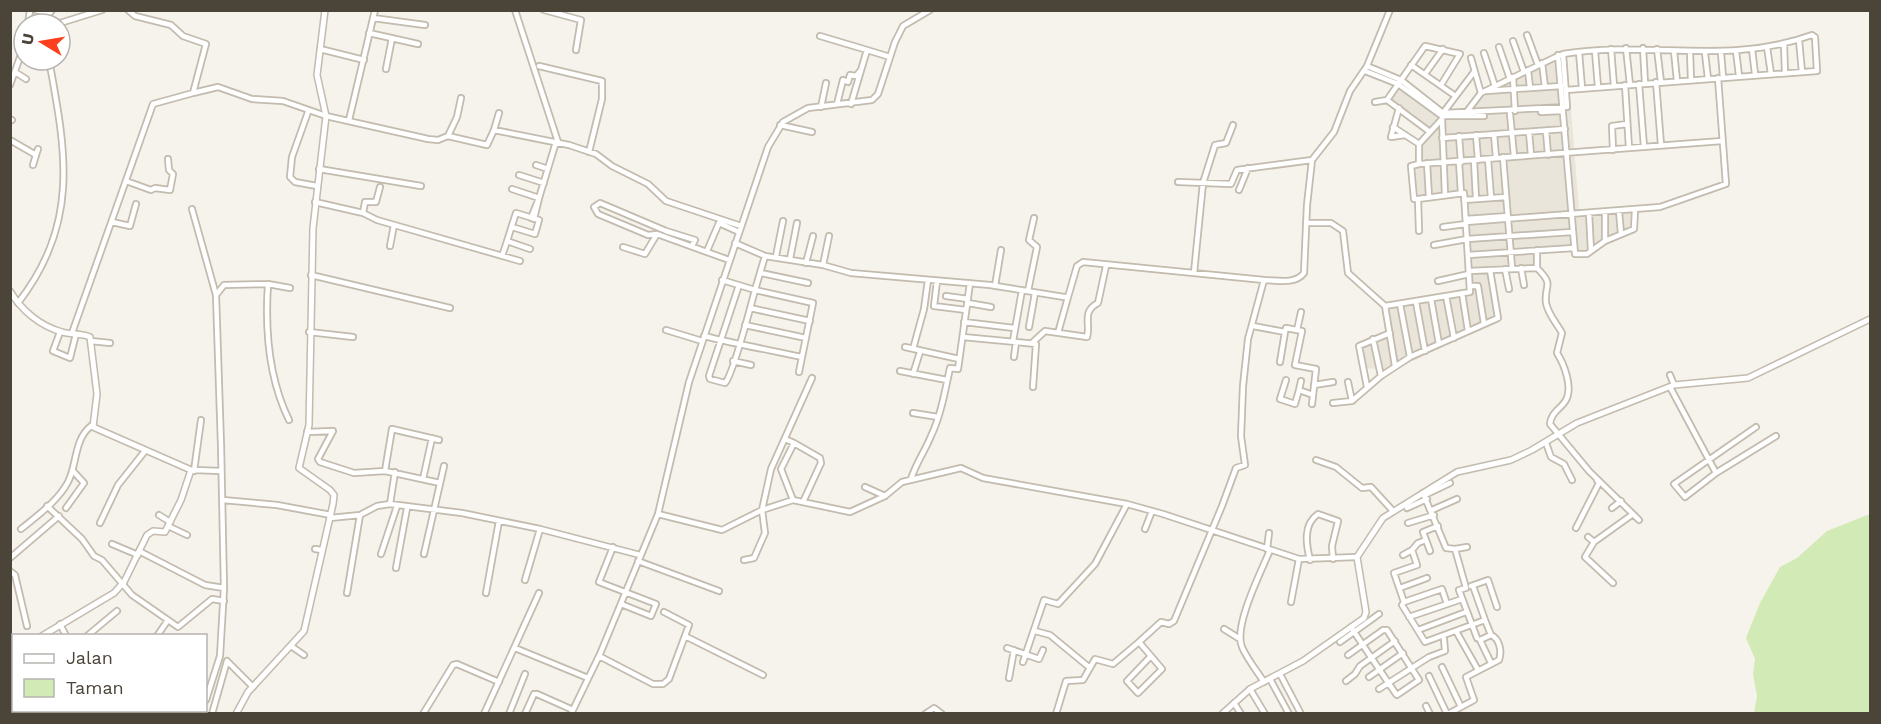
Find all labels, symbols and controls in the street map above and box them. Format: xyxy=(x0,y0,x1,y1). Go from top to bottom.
north arrow xyxy=(12,12,72,72)
text: U xyxy=(17,32,38,47)
legend xyxy=(12,634,207,712)
text: Jalan xyxy=(66,647,113,668)
text: Taman xyxy=(66,677,124,698)

